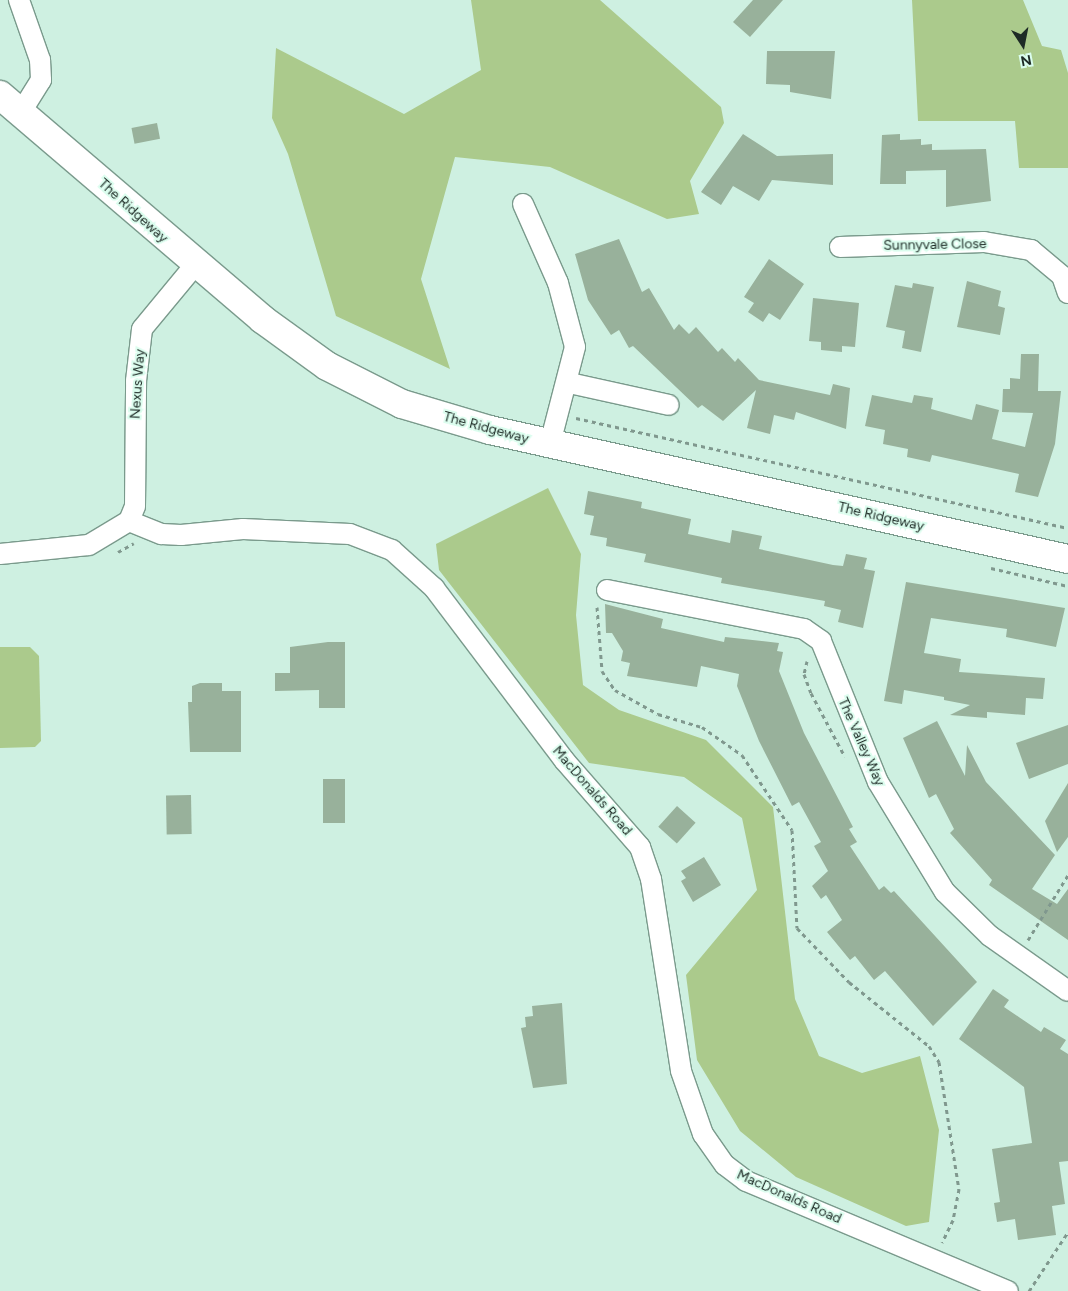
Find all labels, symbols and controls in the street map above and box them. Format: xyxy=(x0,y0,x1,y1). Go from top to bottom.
north arrow xyxy=(998,20,1048,70)
text: N xyxy=(1019,51,1033,70)
street label: The Ridgeway xyxy=(95,175,171,247)
street label: Sunnyvale Close xyxy=(883,236,987,254)
street label: Nexus Way xyxy=(127,348,149,420)
street label: The Ridgeway xyxy=(441,409,531,447)
street label: The Ridgeway xyxy=(836,499,926,535)
street label: The Valley Way xyxy=(834,695,888,789)
street label: MacDonalds Road xyxy=(549,743,635,839)
street label: MacDonalds Road xyxy=(734,1166,844,1228)

